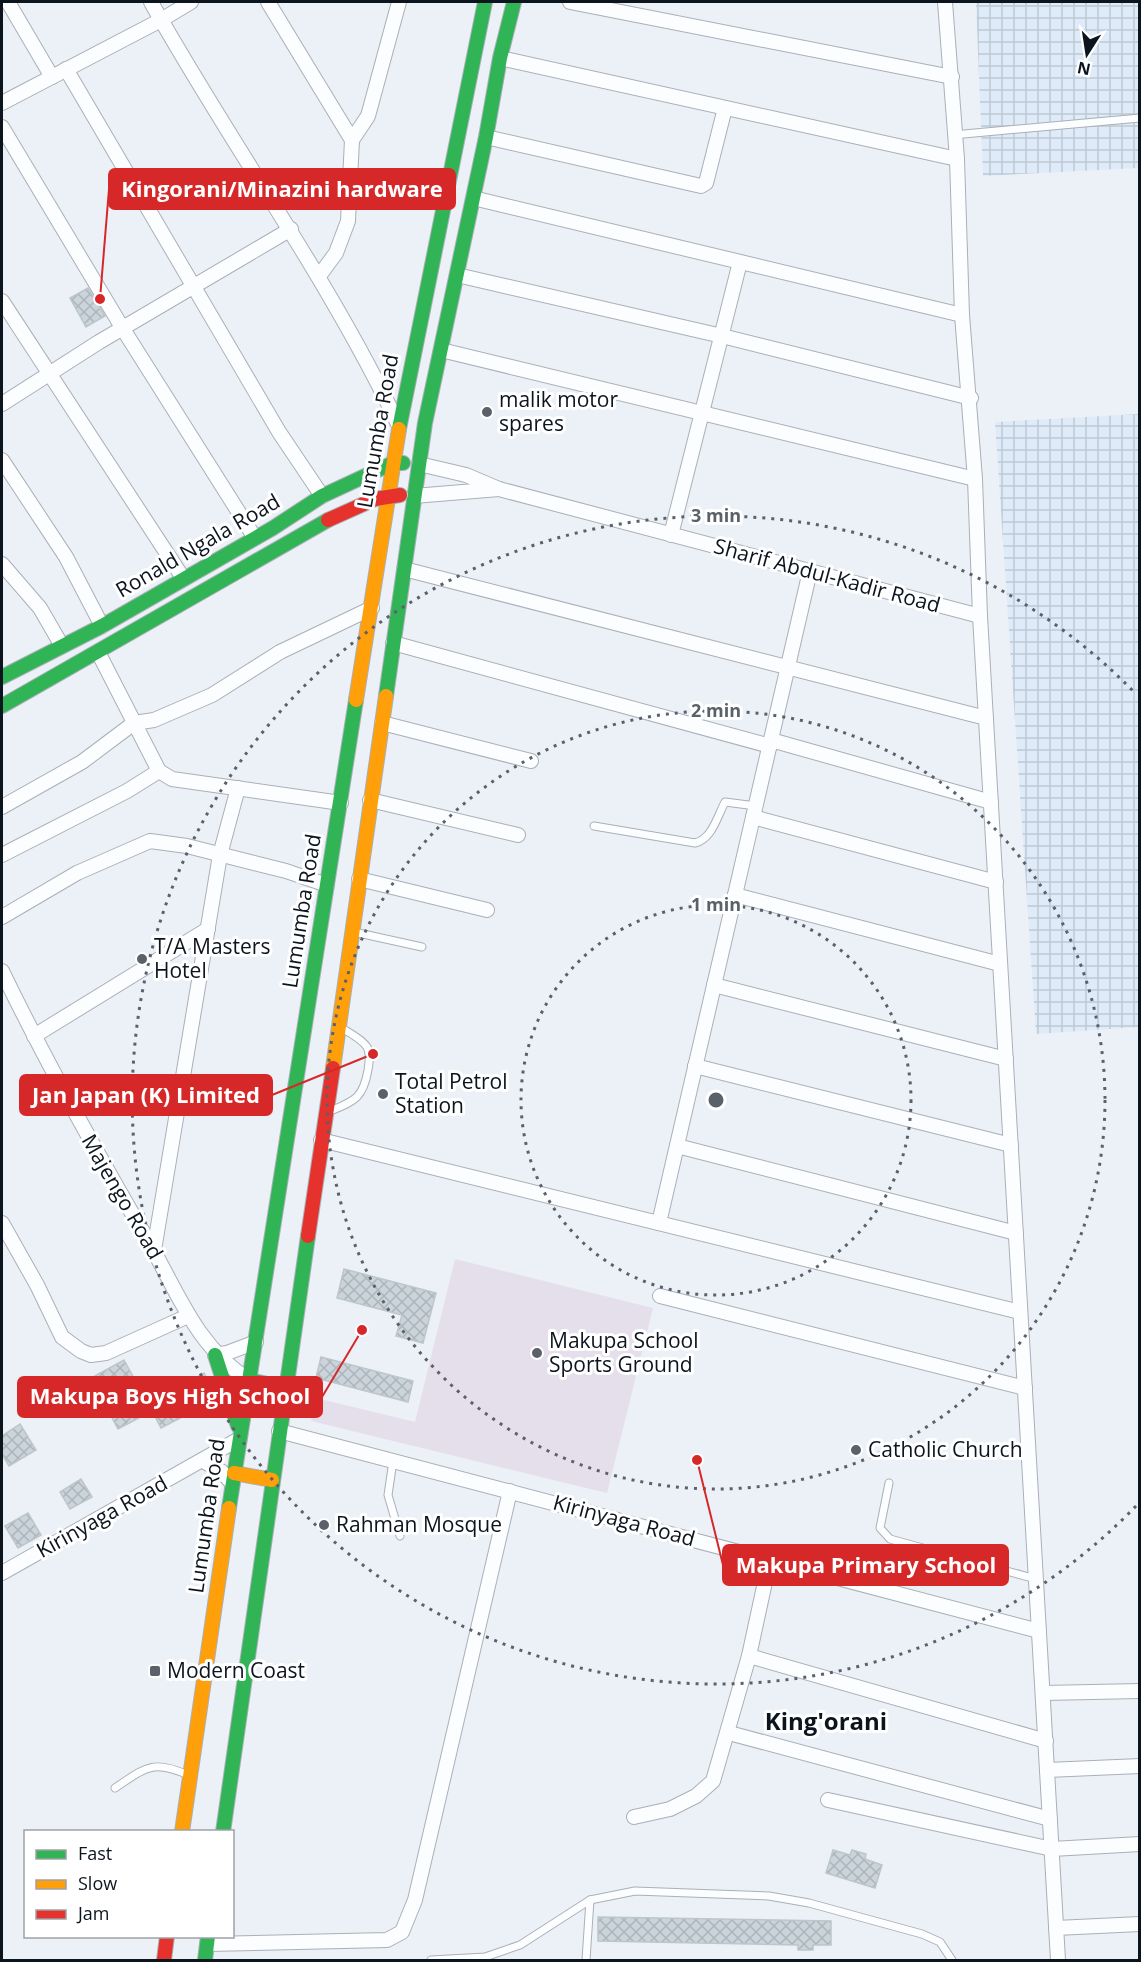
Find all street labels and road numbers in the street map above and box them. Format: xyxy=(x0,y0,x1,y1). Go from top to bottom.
street label: Lumumba Road xyxy=(350,352,404,510)
street label: Ronald Ngala Road xyxy=(110,487,285,604)
street label: Sharif Abdul-Kadir Road xyxy=(711,531,944,619)
street label: Lumumba Road xyxy=(275,832,327,990)
street label: Majengo Road xyxy=(76,1129,170,1264)
street label: Lumumba Road xyxy=(181,1437,231,1595)
street label: Kirinyaga Road xyxy=(31,1469,172,1564)
street label: Kirinyaga Road xyxy=(550,1488,698,1552)

